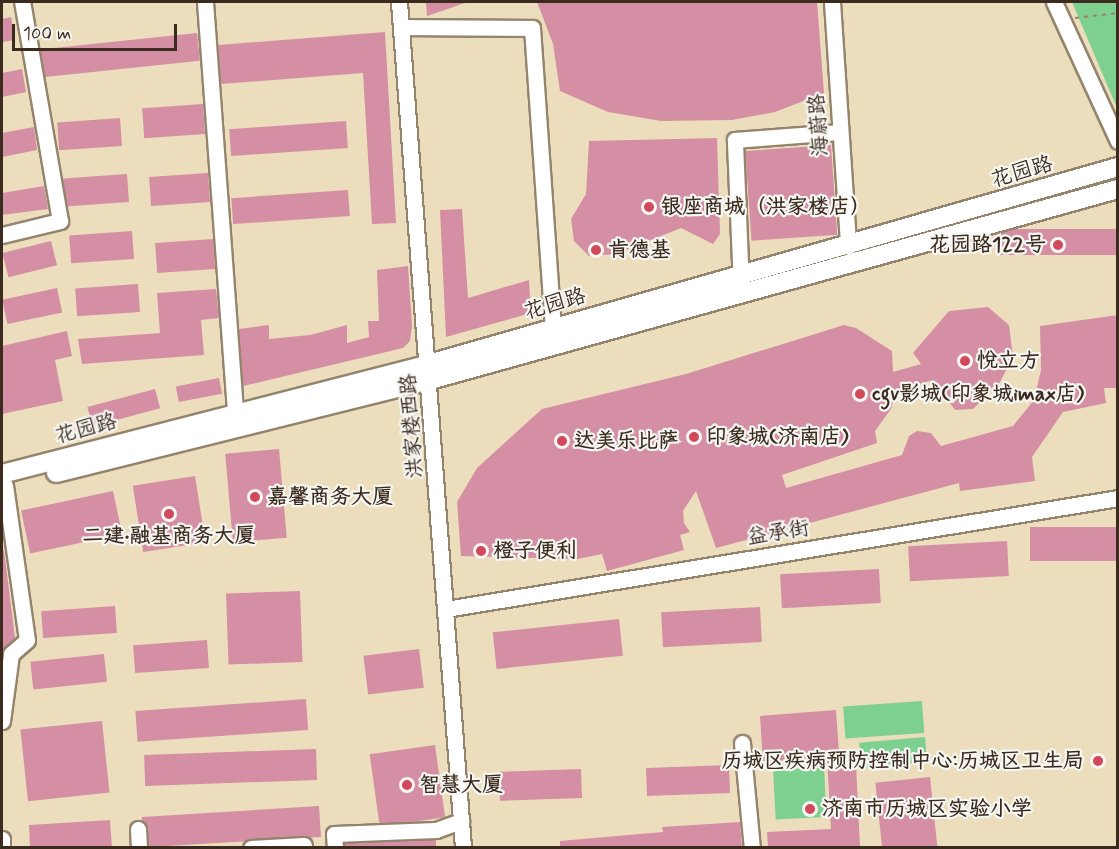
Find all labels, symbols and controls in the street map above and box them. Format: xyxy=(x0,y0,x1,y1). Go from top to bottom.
scale bar xyxy=(15,12,180,50)
text: 100 m xyxy=(23,22,71,46)
street label: 海蔚路 xyxy=(804,93,834,157)
street label: 花园路 xyxy=(988,151,1056,193)
place label: 银座商城（洪家楼店） xyxy=(661,194,871,220)
marker: 银座商城（洪家楼店） xyxy=(642,200,656,214)
place label: 花园路122号 xyxy=(929,232,1046,258)
place label: 肯德基 xyxy=(608,237,671,263)
marker: 花园路122号 xyxy=(1051,238,1065,252)
marker: 肯德基 xyxy=(589,243,603,257)
street label: 花园路 xyxy=(521,283,589,325)
place label: 悦立方 xyxy=(977,348,1040,374)
marker: 悦立方 xyxy=(958,354,972,368)
street label: 洪家楼西路 xyxy=(396,373,428,479)
place label: cgv影城(印象城imax店) xyxy=(872,381,1084,407)
marker: cgv影城(印象城imax店) xyxy=(853,387,867,401)
street label: 花园路 xyxy=(52,409,120,449)
place label: 印象城(济南店) xyxy=(706,424,848,450)
place label: 达美乐比萨 xyxy=(574,428,679,454)
marker: 印象城(济南店) xyxy=(687,430,701,444)
marker: 达美乐比萨 xyxy=(555,434,569,448)
place label: 嘉馨商务大厦 xyxy=(267,484,393,510)
marker: 嘉馨商务大厦 xyxy=(248,490,262,504)
marker: 二建·融基商务大厦 xyxy=(162,507,176,521)
street label: 益承街 xyxy=(745,516,811,550)
place label: 二建·融基商务大厦 xyxy=(83,523,255,549)
place label: 橙子便利 xyxy=(493,538,577,564)
marker: 橙子便利 xyxy=(474,544,488,558)
place label: 历城区疾病预防控制中心:历城区卫生局 xyxy=(721,748,1084,774)
marker: 历城区疾病预防控制中心:历城区卫生局 xyxy=(1089,752,1107,770)
place label: 智慧大厦 xyxy=(419,772,503,798)
marker: 智慧大厦 xyxy=(400,778,414,792)
place label: 济南市历城区实验小学 xyxy=(822,796,1032,822)
marker: 济南市历城区实验小学 xyxy=(803,802,817,816)

